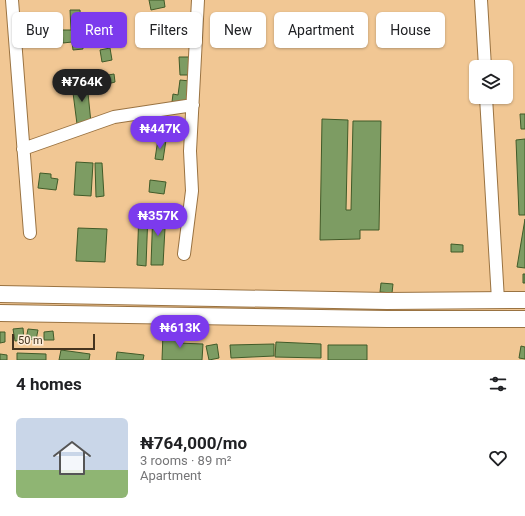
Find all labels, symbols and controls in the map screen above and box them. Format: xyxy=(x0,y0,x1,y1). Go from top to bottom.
chip: Buy xyxy=(12,12,63,48)
chip: Rent xyxy=(71,12,127,48)
chip: Filters xyxy=(135,12,202,48)
chip: New xyxy=(210,12,266,48)
chip: Apartment xyxy=(274,12,368,48)
chip: House xyxy=(376,12,445,48)
map controls xyxy=(469,60,513,104)
button: layers xyxy=(469,60,513,104)
pin: ₦764K xyxy=(54,69,110,103)
text: ₦764K xyxy=(61,74,103,89)
pin: ₦447K xyxy=(132,116,188,150)
text: ₦447K xyxy=(139,121,181,136)
pin: ₦357K xyxy=(130,203,186,237)
text: ₦357K xyxy=(137,208,179,223)
pin: ₦613K xyxy=(152,315,208,349)
text: ₦613K xyxy=(159,320,201,335)
scale bar xyxy=(12,332,95,351)
text: 50 m xyxy=(18,334,43,347)
icon: filters xyxy=(487,373,509,395)
text: 4 homes xyxy=(16,374,82,394)
text: ₦764,000/mo xyxy=(140,433,247,453)
icon: home xyxy=(48,434,96,482)
icon: heart xyxy=(487,447,509,469)
text: 3 rooms · 89 m² xyxy=(140,453,232,468)
text: Apartment xyxy=(140,468,202,483)

